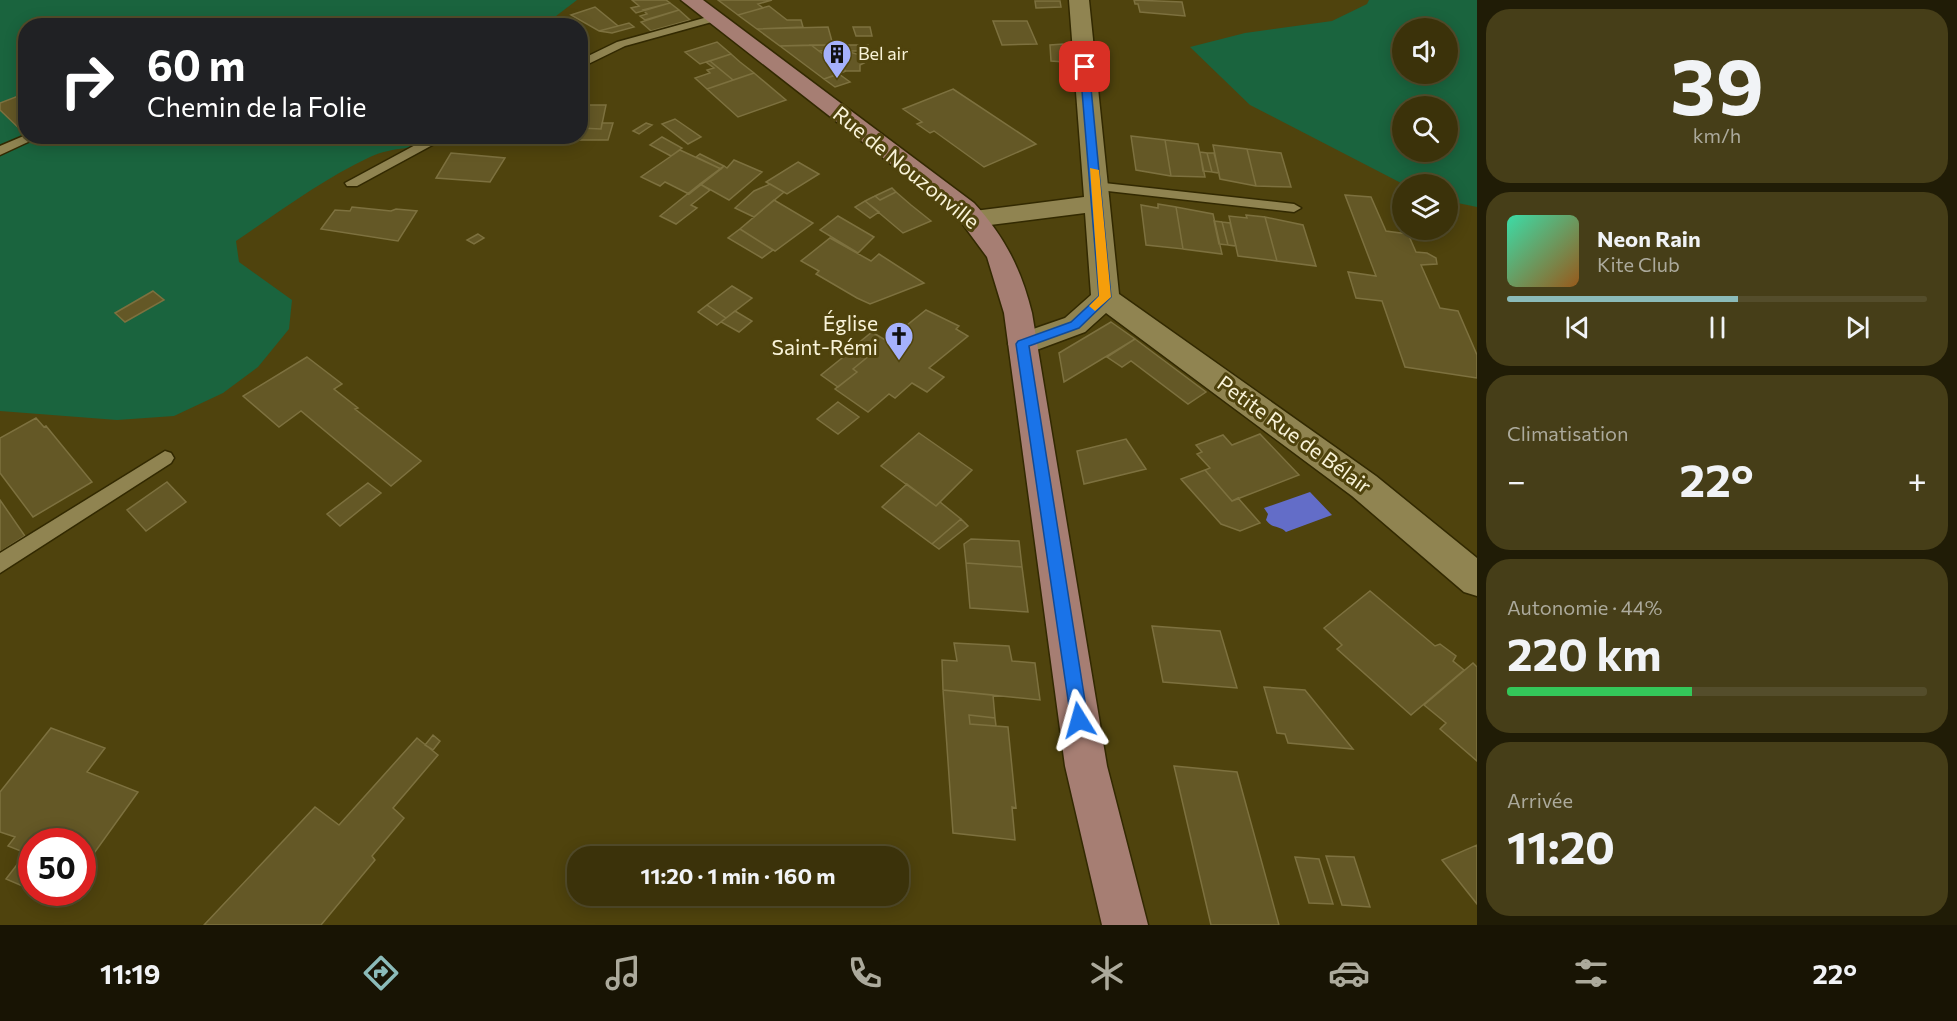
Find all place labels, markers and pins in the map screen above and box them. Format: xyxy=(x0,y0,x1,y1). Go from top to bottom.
building icon: Bel air xyxy=(821,38,853,80)
pin xyxy=(1059,41,1110,92)
place label: Bel air xyxy=(858,42,908,64)
place label: Église Saint-Rémi xyxy=(772,310,878,359)
church icon: Église Saint-Rémi xyxy=(883,320,915,362)

